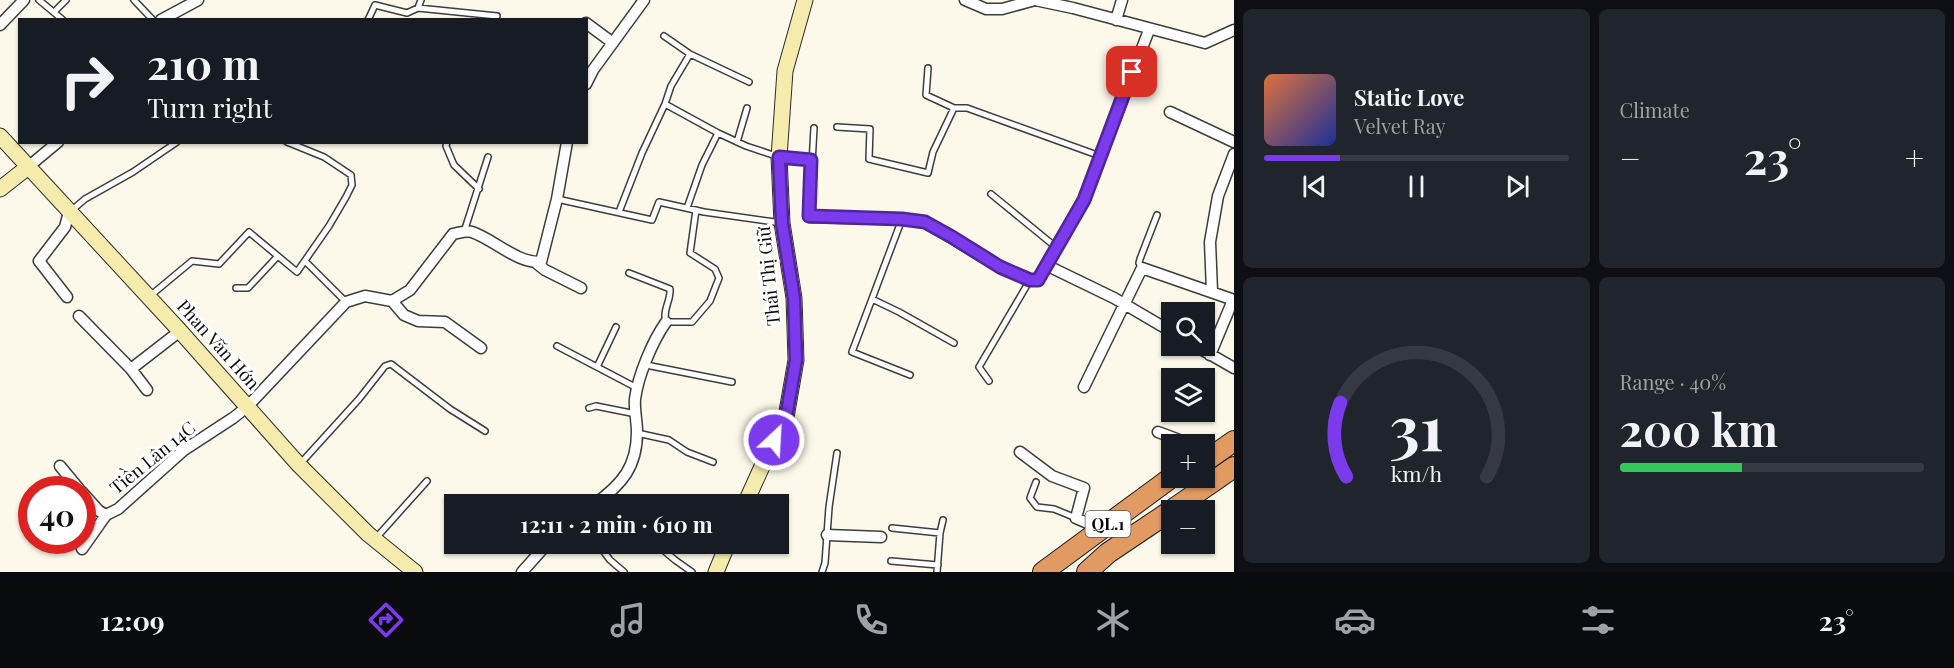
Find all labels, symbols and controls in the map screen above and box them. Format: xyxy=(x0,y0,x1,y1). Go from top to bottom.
text: 210 m xyxy=(147,35,260,91)
icon: right xyxy=(48,42,126,120)
pin xyxy=(1106,46,1157,97)
icon: arrive xyxy=(1115,55,1148,88)
text: Static Love xyxy=(1354,82,1464,112)
text: Turn right xyxy=(147,89,272,125)
text: Climate xyxy=(1620,96,1690,123)
text: Velvet Ray xyxy=(1354,112,1446,139)
text: 23° xyxy=(1744,126,1802,186)
text: − xyxy=(1620,135,1641,179)
text: + xyxy=(1905,135,1924,179)
icon: previous xyxy=(1298,170,1331,203)
icon: pause xyxy=(1400,170,1433,203)
icon: next xyxy=(1501,170,1534,203)
street label: Thái Thị Giữ xyxy=(751,225,785,327)
street label: Phan Văn Hớn xyxy=(172,294,266,394)
map controls xyxy=(1161,302,1215,554)
button: search xyxy=(1161,302,1215,356)
button: layers xyxy=(1161,368,1215,422)
text: Range · 40% xyxy=(1620,368,1726,395)
text: 31 xyxy=(1389,383,1443,467)
text: 200 km xyxy=(1620,398,1778,458)
position arrow xyxy=(742,408,806,472)
street label: Tiền Lân 14C xyxy=(103,414,200,499)
button: + xyxy=(1161,434,1215,488)
text: km/h xyxy=(1391,459,1442,487)
speed limit sign: 40 xyxy=(18,476,96,554)
button: − xyxy=(1161,500,1215,554)
text: 12:11 · 2 min · 610 m xyxy=(520,509,713,539)
road number: QL.1 xyxy=(1086,511,1130,537)
icon: directions xyxy=(365,599,407,641)
icon: music xyxy=(607,599,649,641)
icon: phone xyxy=(850,599,892,641)
icon: climate xyxy=(1092,599,1134,641)
icon: car xyxy=(1334,599,1376,641)
icon: filters xyxy=(1577,599,1619,641)
text: 12:09 xyxy=(100,602,165,638)
text: 23° xyxy=(1819,602,1854,638)

